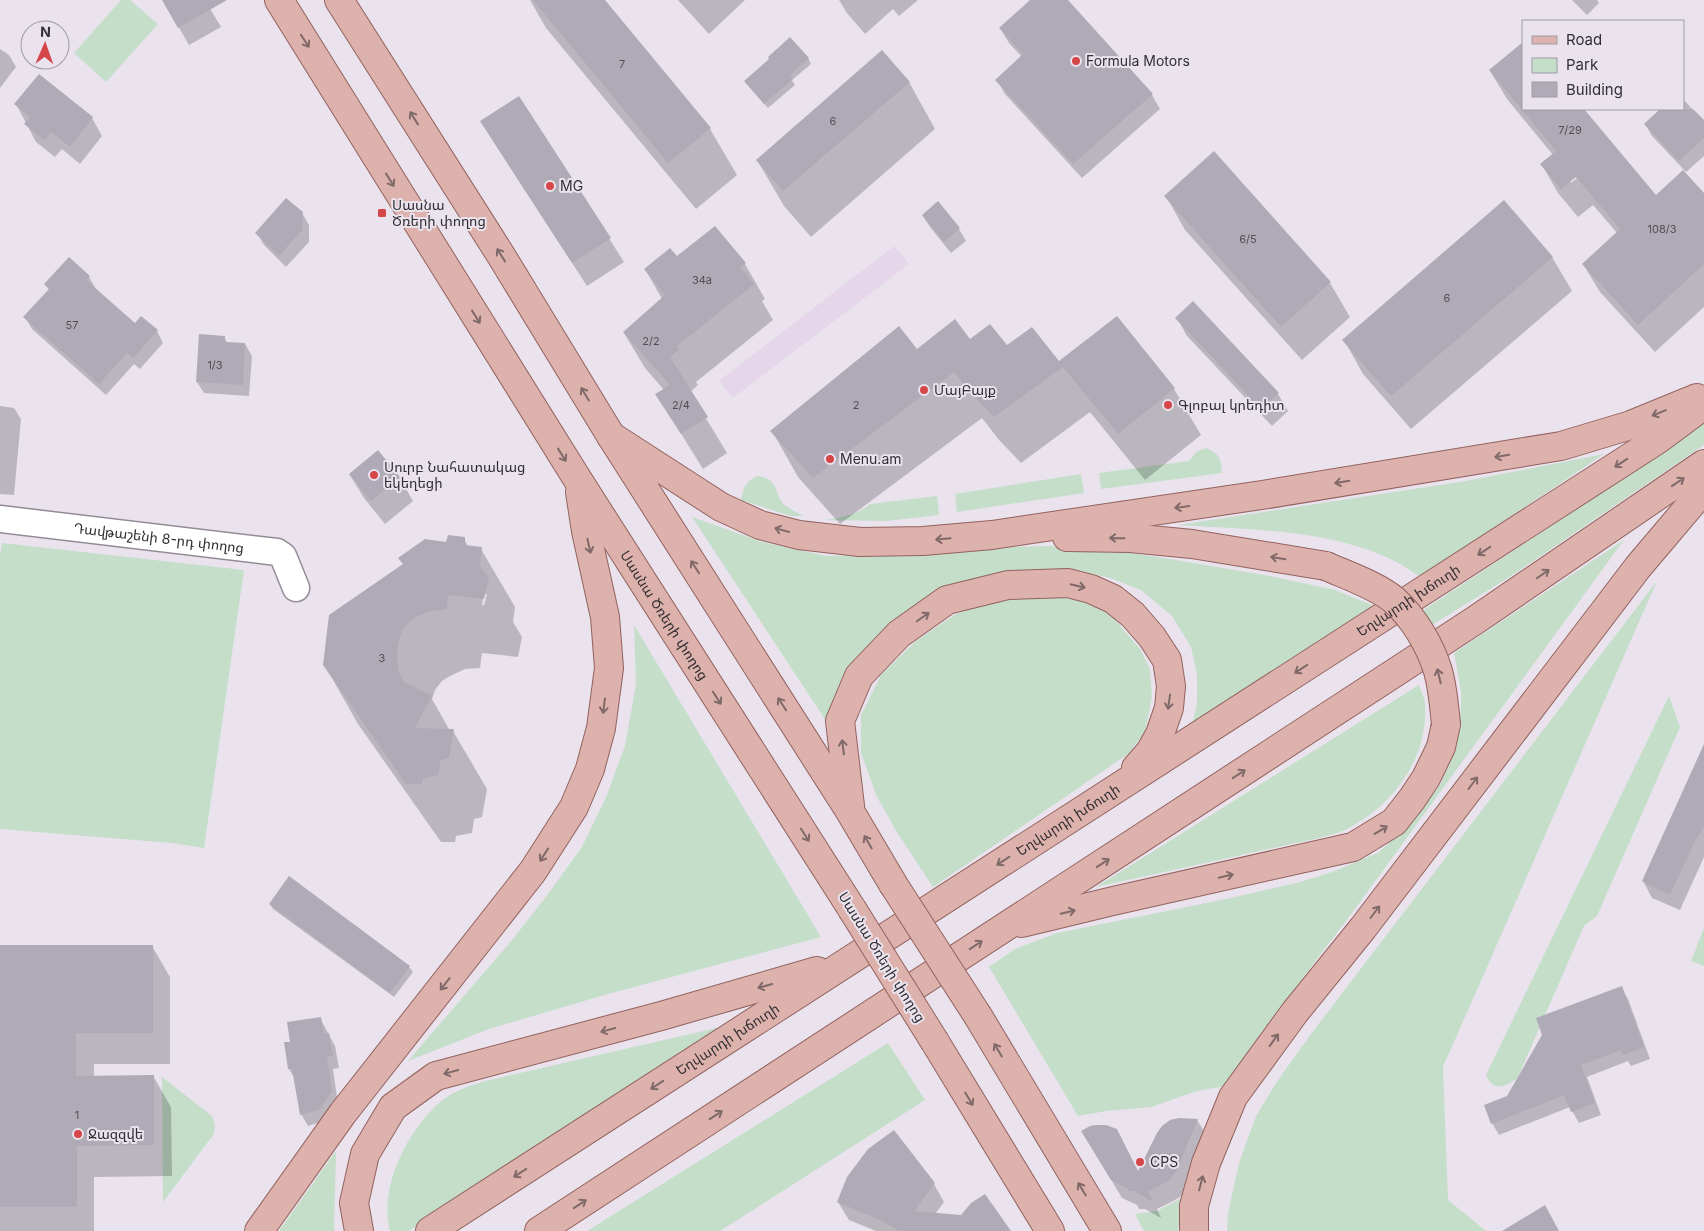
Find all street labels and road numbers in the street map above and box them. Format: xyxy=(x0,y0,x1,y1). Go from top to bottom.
street label: Դավթաշենի 8-րդ փողոց xyxy=(73,519,245,556)
street label: Սասնա Ծռերի փողոց xyxy=(617,547,712,683)
street label: Եղվարդի խճուղի xyxy=(1353,560,1463,639)
street label: Եղվարդի խճուղի xyxy=(1013,780,1123,859)
street label: Սասնա Ծռերի փողոց xyxy=(835,888,929,1025)
street label: Եղվարդի խճուղի xyxy=(672,999,782,1078)

